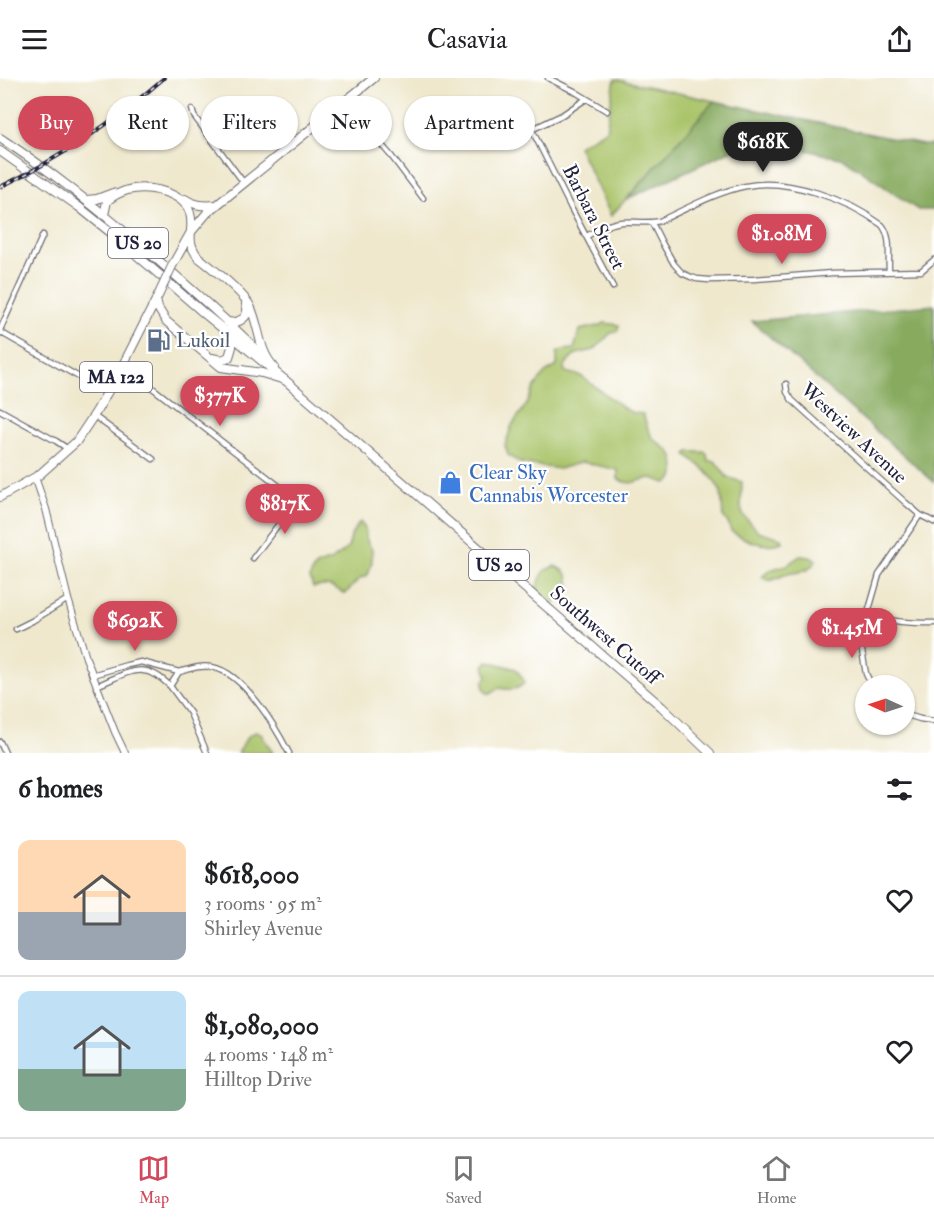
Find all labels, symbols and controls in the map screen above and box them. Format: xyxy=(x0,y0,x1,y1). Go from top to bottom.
icon: menu xyxy=(18,23,51,56)
text: Casavia xyxy=(427,23,507,56)
icon: share xyxy=(883,23,916,56)
chip: Buy xyxy=(18,96,94,150)
chip: Rent xyxy=(106,96,189,150)
chip: Filters xyxy=(201,96,298,150)
chip: New xyxy=(310,96,392,150)
chip: Apartment xyxy=(404,96,535,150)
pin: $618K xyxy=(721,122,805,173)
text: $618K xyxy=(737,129,789,154)
street label: Barbara Street xyxy=(557,160,631,274)
pin: $1.08M xyxy=(733,214,831,265)
text: $1.08M xyxy=(751,221,813,246)
road number: US 20 xyxy=(108,228,168,258)
fuel station icon: Lukoil xyxy=(145,327,171,353)
place label: Lukoil xyxy=(176,328,230,353)
road number: MA 122 xyxy=(80,362,152,392)
pin: $377K xyxy=(178,376,262,427)
street label: Westview Avenue xyxy=(795,376,913,489)
text: $377K xyxy=(194,383,246,408)
place label: Clear Sky Cannabis Worcester xyxy=(469,460,628,508)
shop icon: Clear Sky Cannabis Worcester xyxy=(438,470,464,496)
pin: $817K xyxy=(243,484,327,535)
text: $817K xyxy=(259,491,311,516)
road number: US 20 xyxy=(469,550,529,580)
street label: Southwest Cutoff xyxy=(545,580,668,692)
pin: $692K xyxy=(93,601,177,652)
text: $692K xyxy=(107,608,163,633)
pin: $1.45M xyxy=(803,608,901,659)
text: $1.45M xyxy=(821,615,883,640)
north arrow xyxy=(855,675,915,735)
map controls xyxy=(855,675,915,735)
text: 6 homes xyxy=(18,773,103,805)
icon: filters xyxy=(883,773,916,806)
text: $618,000 xyxy=(204,859,299,891)
icon: home xyxy=(66,864,138,936)
icon: heart xyxy=(883,884,916,917)
text: 3 rooms · 95 m² xyxy=(204,891,322,916)
text: Shirley Avenue xyxy=(204,916,323,941)
text: $1,080,000 xyxy=(204,1010,319,1042)
icon: home xyxy=(66,1015,138,1087)
icon: heart xyxy=(883,1035,916,1068)
text: 4 rooms · 148 m² xyxy=(204,1042,333,1067)
text: Hilltop Drive xyxy=(204,1067,312,1092)
tab: Map xyxy=(137,1152,170,1208)
tab: Saved xyxy=(445,1152,482,1208)
tab: Home xyxy=(757,1152,797,1208)

